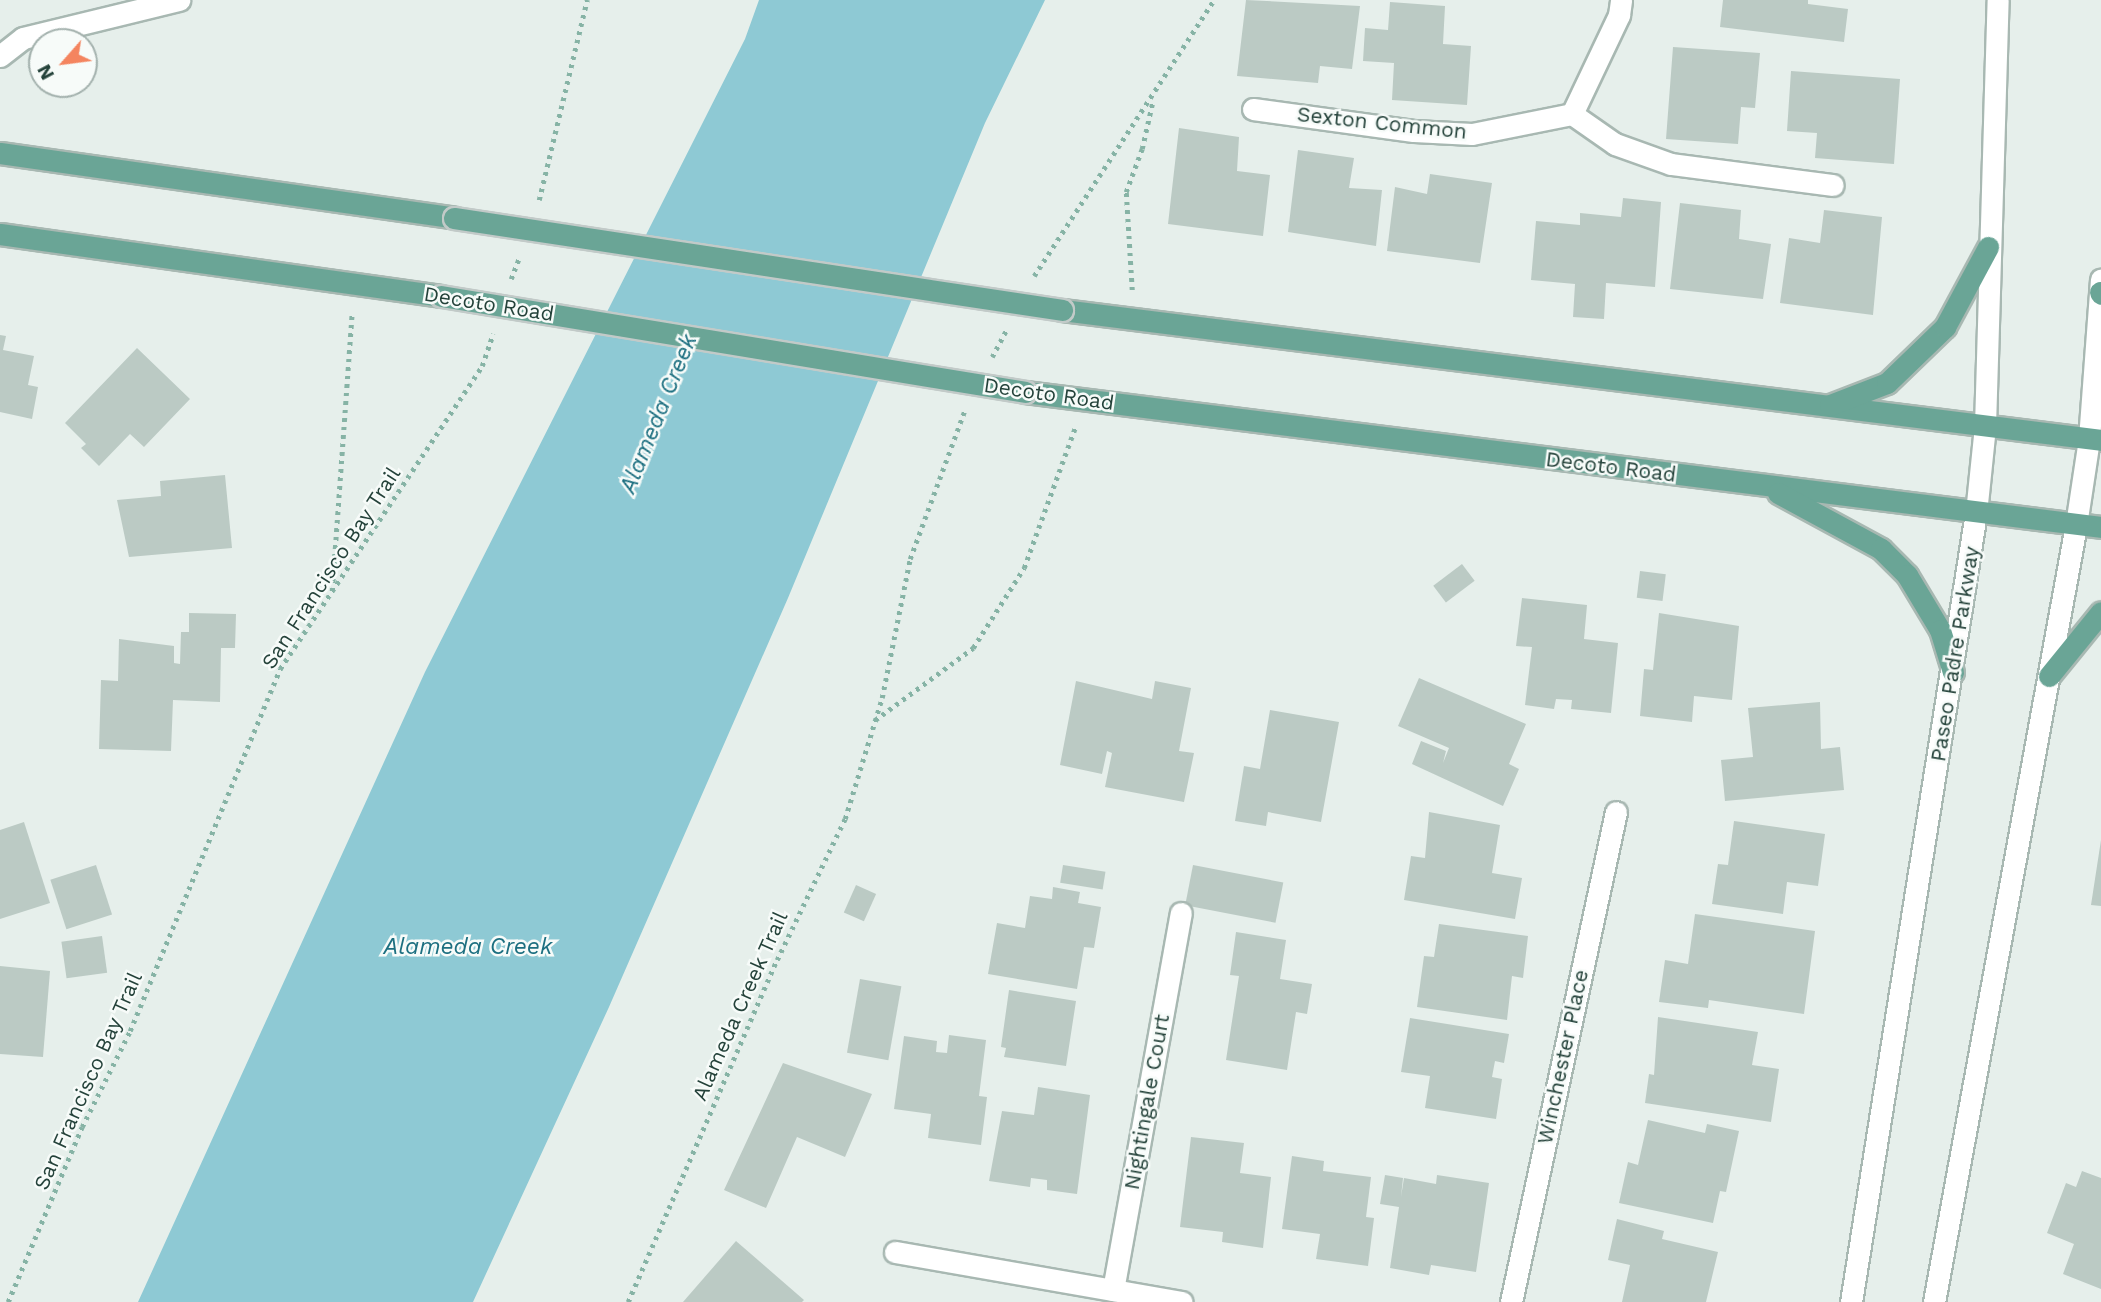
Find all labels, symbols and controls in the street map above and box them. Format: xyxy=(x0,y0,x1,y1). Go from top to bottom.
north arrow xyxy=(28,28,98,98)
text: N xyxy=(32,61,59,84)
street label: Sexton Common xyxy=(1296,102,1468,144)
street label: Decoto Road xyxy=(422,281,556,327)
water label: Alameda Creek xyxy=(615,331,703,497)
street label: Decoto Road xyxy=(982,372,1116,416)
street label: Decoto Road xyxy=(1544,446,1678,488)
street label: San Francisco Bay Trail xyxy=(256,462,406,674)
street label: Paseo Padre Parkway xyxy=(1926,545,1984,763)
street label: Alameda Creek Trail xyxy=(687,907,793,1105)
water label: Alameda Creek xyxy=(384,933,552,961)
street label: Winchester Place xyxy=(1532,967,1594,1147)
street label: San Francisco Bay Trail xyxy=(28,968,148,1194)
street label: Nightingale Court xyxy=(1119,1012,1175,1192)

